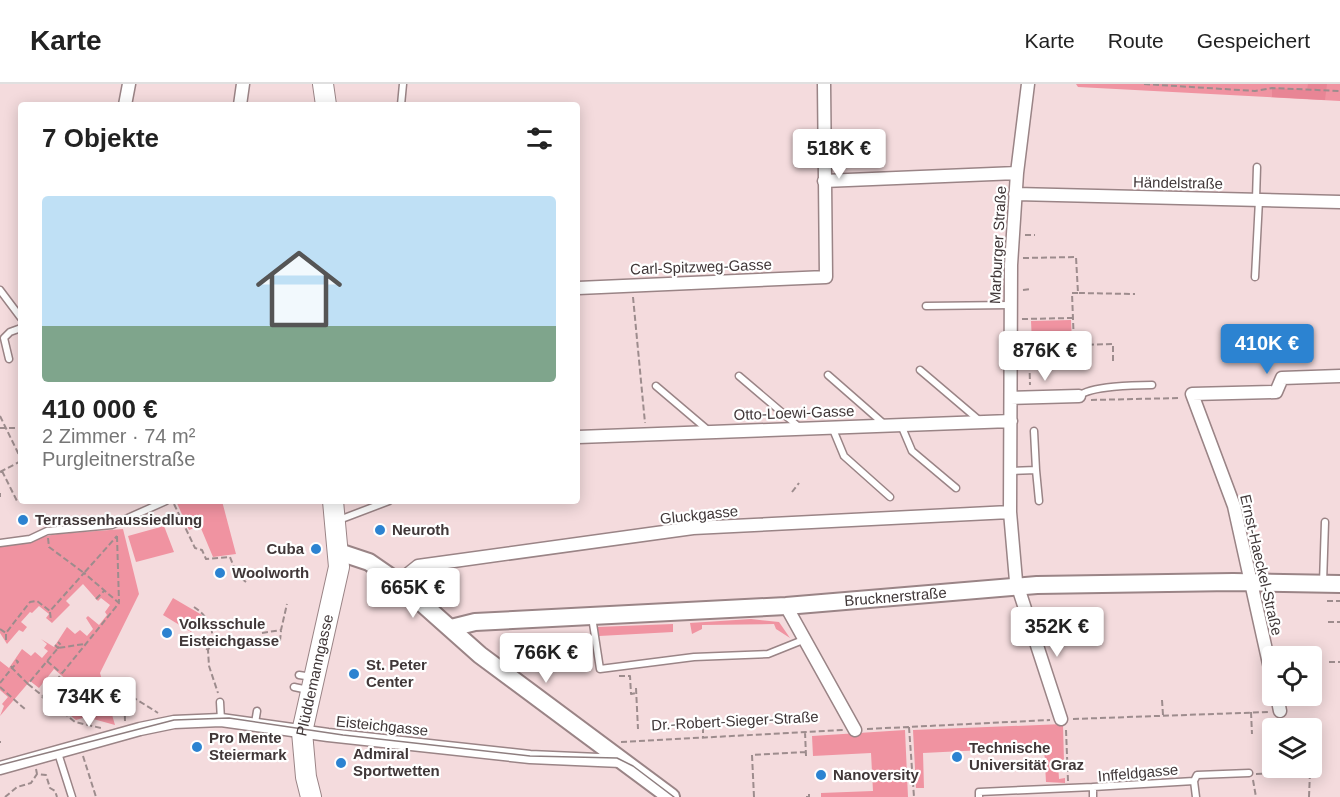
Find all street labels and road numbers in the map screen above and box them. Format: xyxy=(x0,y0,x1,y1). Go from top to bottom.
street label: Händelstraße xyxy=(1133,173,1223,192)
street label: Marburger Straße xyxy=(986,185,1009,305)
street label: Carl-Spitzweg-Gasse xyxy=(630,256,772,277)
street label: Otto-Loewi-Gasse xyxy=(733,402,855,423)
street label: Ernst-Haeckel-Straße xyxy=(1237,493,1286,637)
street label: Gluckgasse xyxy=(659,502,739,527)
street label: Brucknerstraße xyxy=(844,584,947,609)
street label: Plüddemanngasse xyxy=(292,613,336,738)
street label: Dr.-Robert-Sieger-Straße xyxy=(651,708,819,733)
street label: Eisteichgasse xyxy=(335,712,429,739)
street label: Inffeldgasse xyxy=(1097,761,1179,784)

